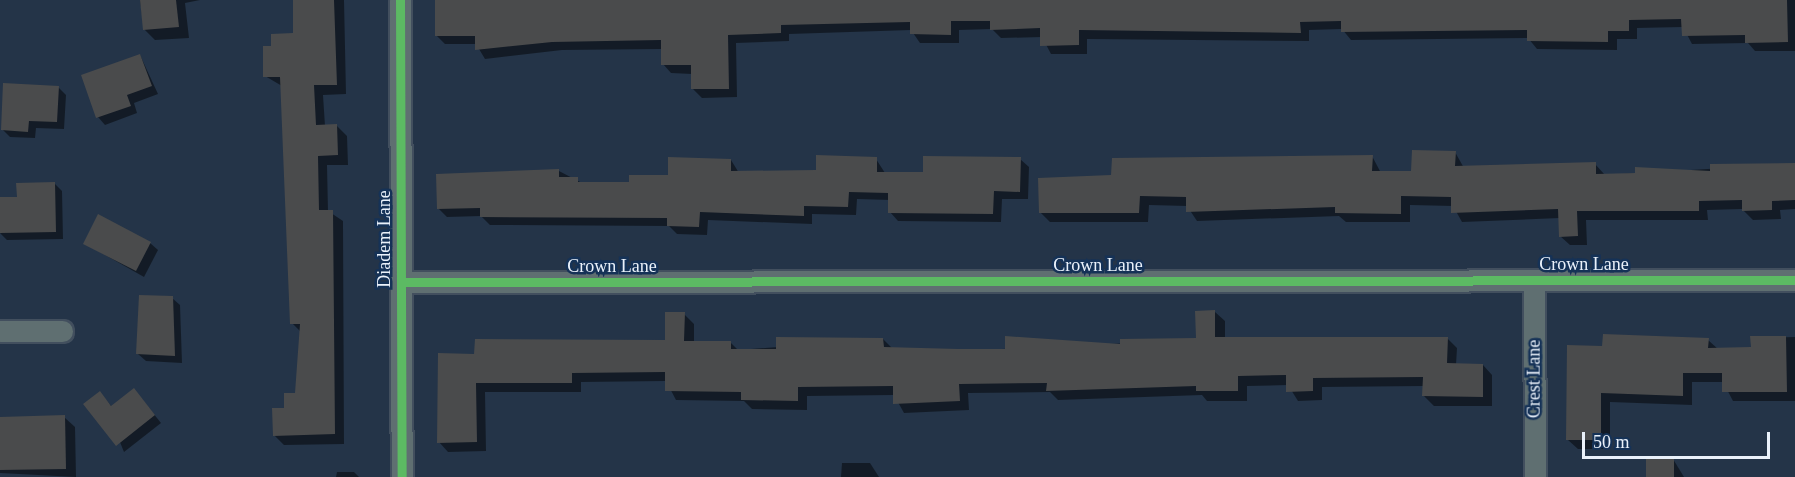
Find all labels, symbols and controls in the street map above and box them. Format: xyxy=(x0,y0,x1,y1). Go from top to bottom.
street label: Diadem Lane xyxy=(373,190,395,288)
street label: Crown Lane xyxy=(1539,253,1629,275)
street label: Crown Lane xyxy=(1053,254,1143,276)
street label: Crown Lane xyxy=(567,255,657,277)
street label: Crest Lane xyxy=(1523,340,1545,418)
scale bar xyxy=(1585,420,1772,458)
text: 50 m xyxy=(1593,432,1630,452)

